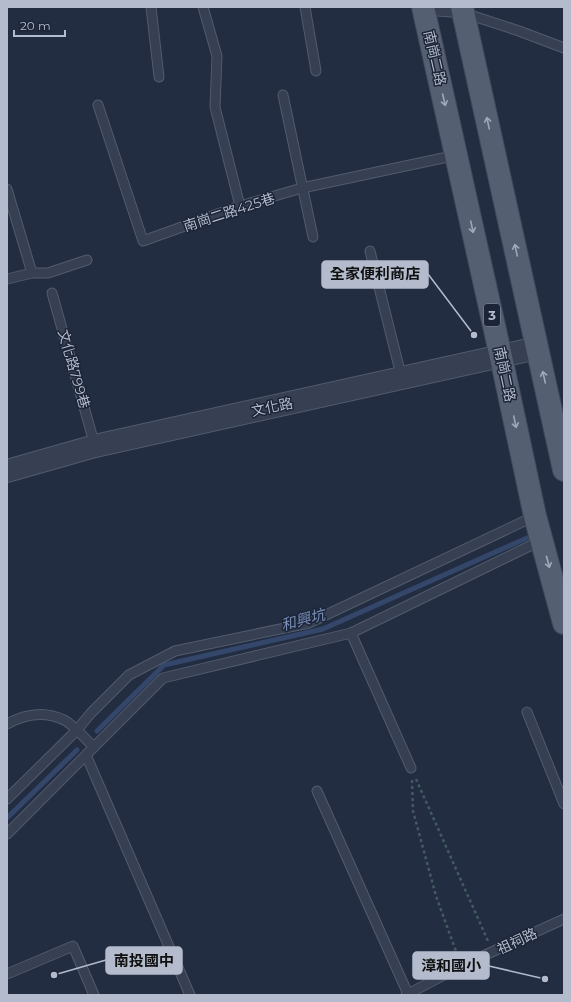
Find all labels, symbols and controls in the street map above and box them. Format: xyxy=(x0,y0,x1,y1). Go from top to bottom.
scale bar xyxy=(14,12,65,38)
text: 20 m xyxy=(20,18,51,33)
street label: 南崗二路 xyxy=(420,29,450,87)
one-way arrow xyxy=(441,93,449,106)
one-way arrow xyxy=(483,117,491,130)
street label: 南崗二路425巷 xyxy=(181,189,277,235)
one-way arrow xyxy=(469,220,477,233)
one-way arrow xyxy=(511,244,519,257)
callout: 全家便利商店 xyxy=(322,261,428,288)
text: 全家便利商店 xyxy=(330,264,420,283)
road number: 3 xyxy=(484,304,500,326)
street label: 文化路799巷 xyxy=(54,327,94,411)
street label: 南崗二路 xyxy=(490,345,520,403)
one-way arrow xyxy=(539,371,547,384)
street label: 文化路 xyxy=(250,394,294,420)
one-way arrow xyxy=(511,415,519,428)
one-way arrow xyxy=(544,555,552,568)
water label: 和興坑 xyxy=(279,604,329,635)
street label: 祖祠路 xyxy=(494,924,540,958)
callout: 南投國中 xyxy=(106,947,182,974)
text: 南投國中 xyxy=(114,951,174,970)
callout: 漳和國小 xyxy=(413,952,489,979)
text: 漳和國小 xyxy=(421,956,482,975)

